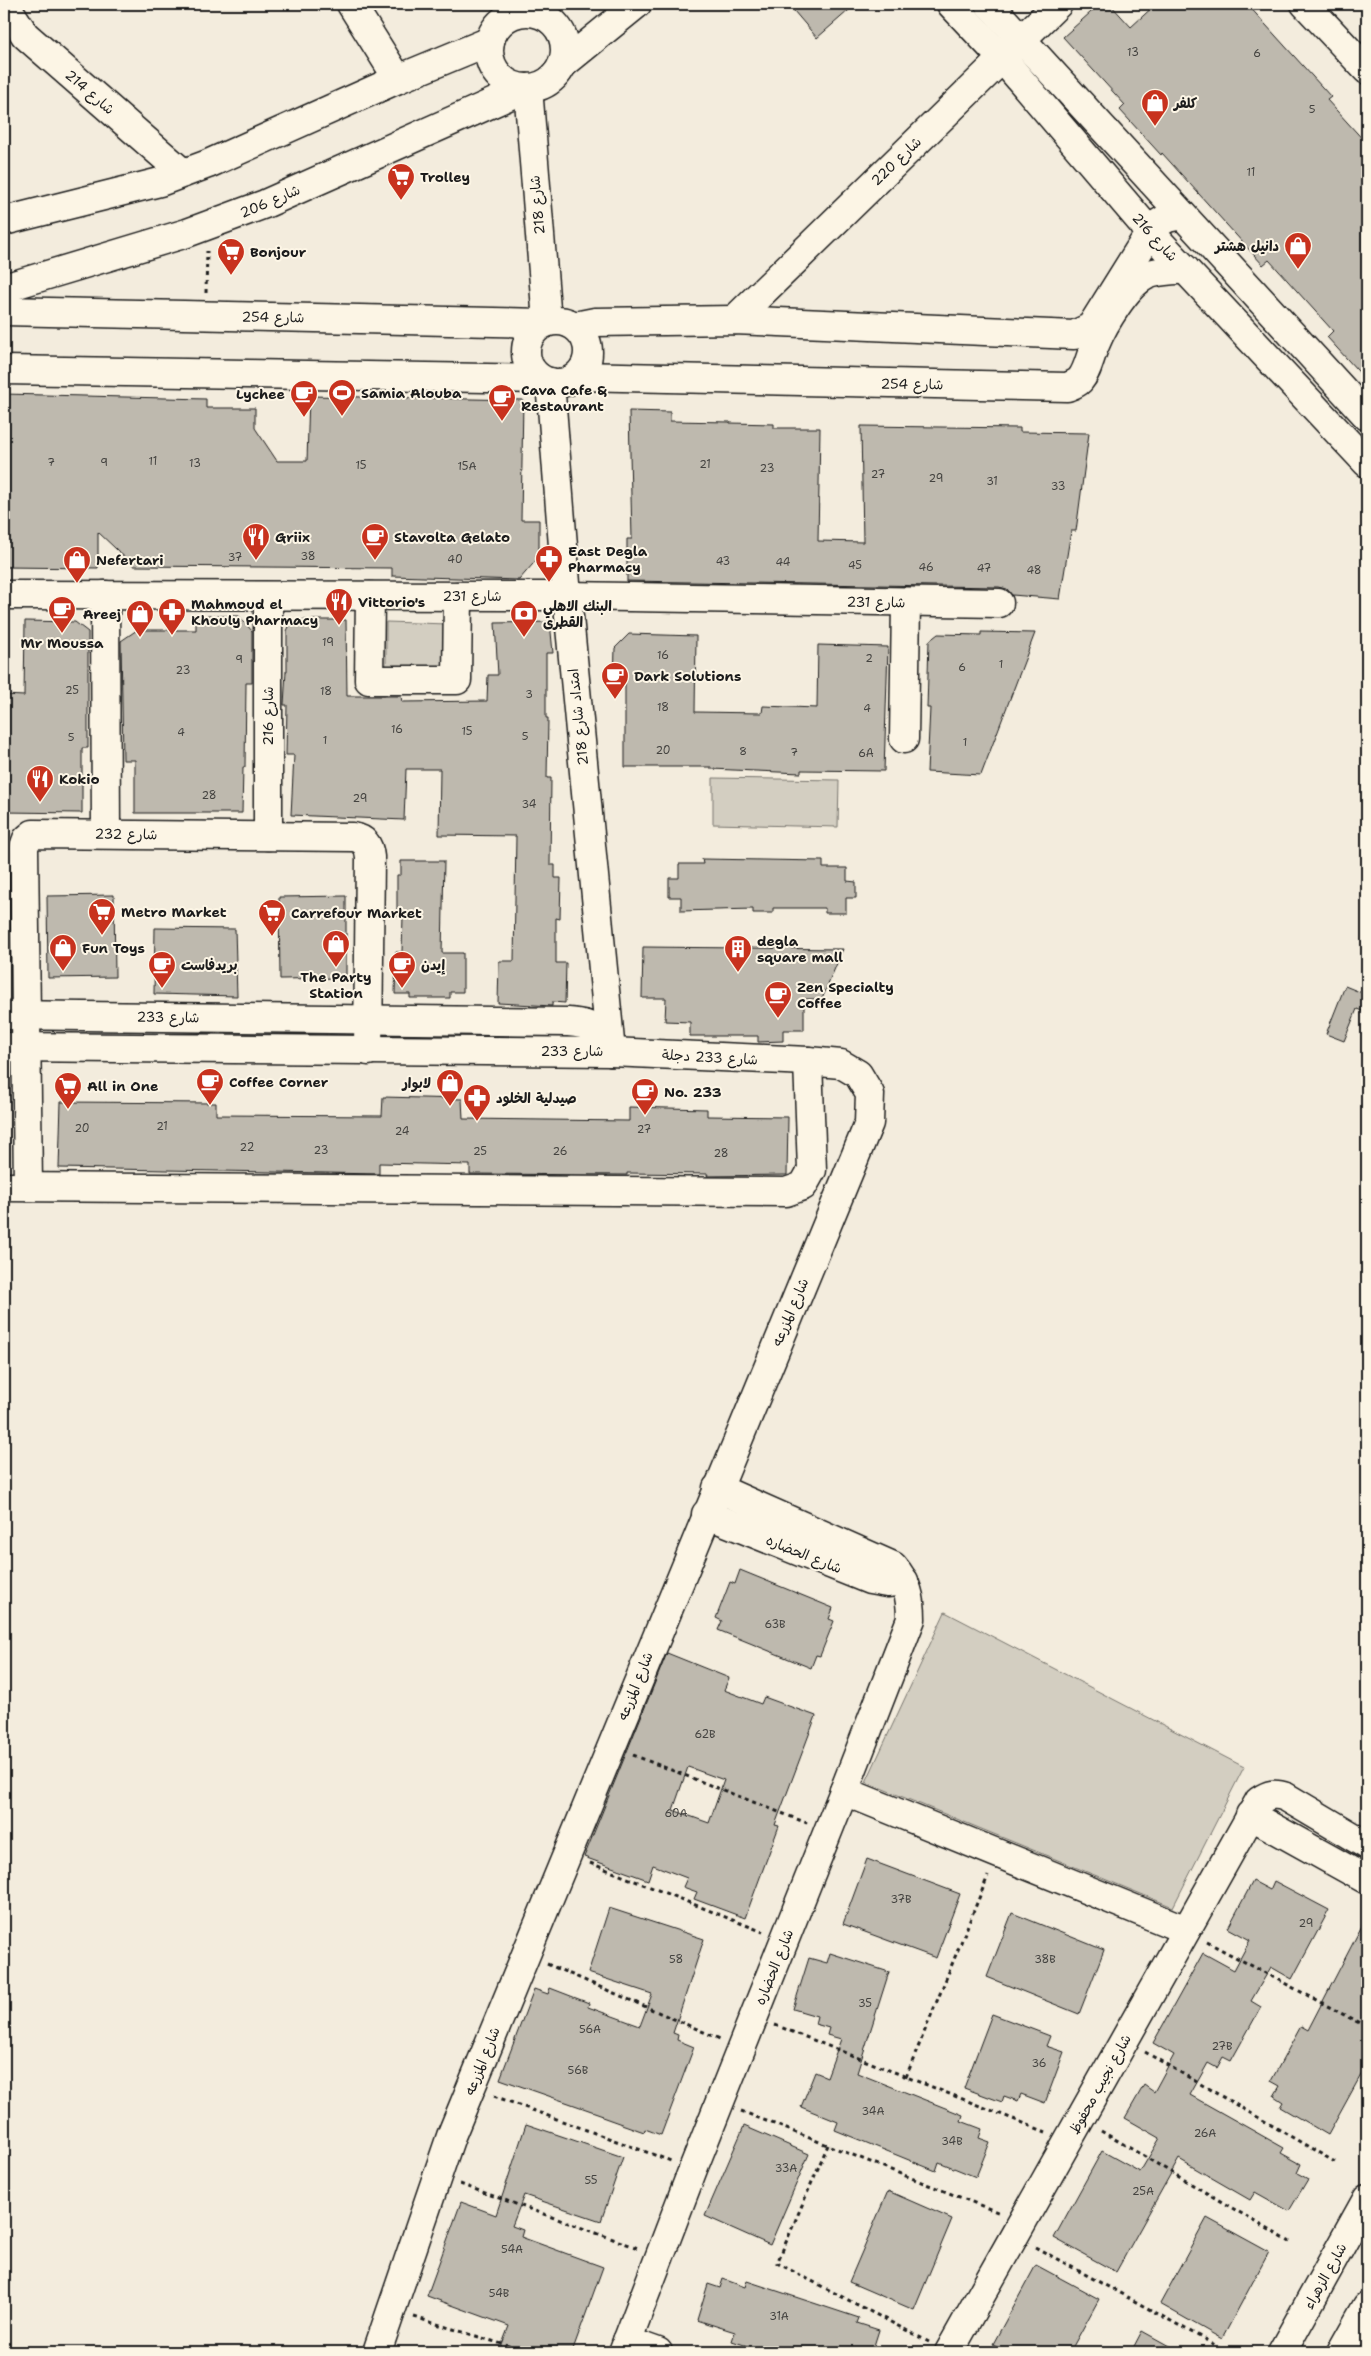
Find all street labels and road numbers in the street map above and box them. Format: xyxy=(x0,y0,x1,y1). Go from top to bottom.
street label: شارع 214 xyxy=(61,66,118,119)
street label: شارع 220 xyxy=(867,133,926,190)
street label: شارع 218 xyxy=(525,174,550,235)
street label: شارع 206 xyxy=(237,180,303,223)
street label: شارع 216 xyxy=(1128,209,1182,266)
street label: شارع 254 xyxy=(242,307,304,328)
street label: شارع 254 xyxy=(881,374,943,395)
street label: شارع 231 xyxy=(442,587,502,606)
street label: شارع 231 xyxy=(846,592,906,613)
street label: امتداد شارع 218 xyxy=(564,667,593,766)
street label: شارع 216 xyxy=(259,686,278,746)
street label: شارع 232 xyxy=(94,824,158,845)
street label: شارع 233 xyxy=(136,1007,200,1028)
street label: شارع 233 xyxy=(541,1042,603,1061)
street label: شارع 233 دجلة xyxy=(662,1046,758,1069)
street label: شارع المزرعه xyxy=(768,1275,813,1349)
street label: شارع الحضاره xyxy=(763,1531,845,1578)
street label: شارع المزرعه xyxy=(613,1649,658,1723)
street label: شارع الحضاره xyxy=(751,1926,798,2008)
street label: شارع المزرعه xyxy=(460,2024,505,2098)
street label: شارع نجيب محفوظ xyxy=(1065,2031,1136,2138)
street label: شارع الزهراء xyxy=(1299,2240,1351,2313)

